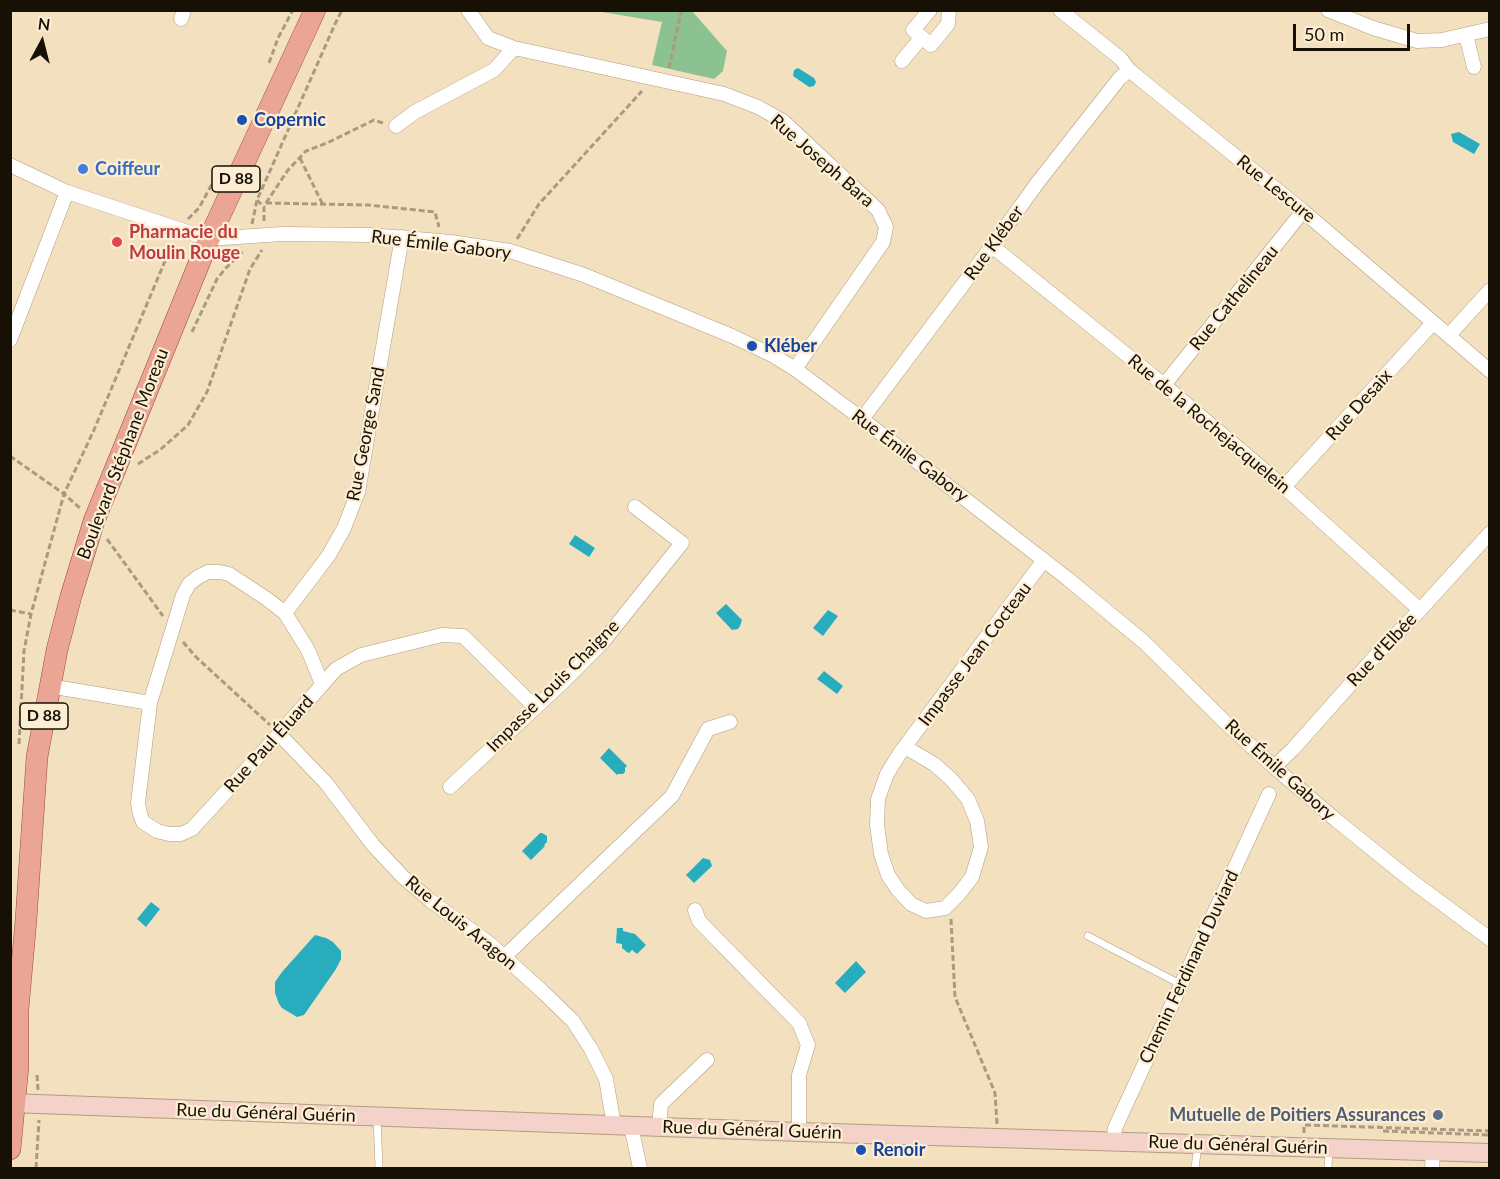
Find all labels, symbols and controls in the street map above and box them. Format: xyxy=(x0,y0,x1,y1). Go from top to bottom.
north arrow xyxy=(12,12,72,72)
scale bar xyxy=(1296,12,1413,50)
text: N xyxy=(37,13,52,34)
text: 50 m xyxy=(1304,23,1344,45)
place label: Copernic xyxy=(254,109,326,131)
street label: Rue Joseph Bara xyxy=(766,110,878,212)
marker: Copernic xyxy=(235,113,249,127)
street label: Rue Lescure xyxy=(1232,151,1320,227)
place label: Coiffeur xyxy=(95,158,160,180)
marker: Coiffeur xyxy=(76,162,90,176)
road number: D 88 xyxy=(212,166,260,192)
street label: Rue Kléber xyxy=(960,202,1028,284)
place label: Pharmacie du Moulin Rouge xyxy=(129,221,240,264)
street label: Rue Émile Gabory xyxy=(370,226,512,264)
marker: Pharmacie du Moulin Rouge xyxy=(110,235,124,249)
street label: Rue Cathelineau xyxy=(1185,241,1283,355)
place label: Kléber xyxy=(764,335,817,357)
marker: Kléber xyxy=(745,339,759,353)
street label: Boulevard Stéphane Moreau xyxy=(73,346,173,562)
street label: Rue de la Rochejacquelein xyxy=(1123,350,1295,498)
street label: Rue George Sand xyxy=(342,365,390,503)
street label: Rue Desaix xyxy=(1321,365,1397,445)
street label: Rue Émile Gabory xyxy=(847,405,973,507)
street label: Impasse Jean Cocteau xyxy=(914,578,1036,730)
street label: Rue d'Elbée xyxy=(1343,609,1421,691)
street label: Impasse Louis Chaigne xyxy=(482,615,624,757)
street label: Rue Paul Éluard xyxy=(220,691,318,797)
road number: D 88 xyxy=(20,703,68,729)
street label: Rue Émile Gabory xyxy=(1220,715,1340,825)
street label: Chemin Ferdinand Duviard xyxy=(1135,867,1243,1067)
street label: Rue Louis Aragon xyxy=(401,871,521,975)
street label: Rue du Général Guérin xyxy=(176,1099,356,1127)
place label: Mutuelle de Poitiers Assurances xyxy=(1169,1104,1426,1126)
marker: Mutuelle de Poitiers Assurances xyxy=(1431,1108,1445,1122)
street label: Rue du Général Guérin xyxy=(662,1116,842,1144)
street label: Rue du Général Guérin xyxy=(1148,1131,1328,1159)
place label: Renoir xyxy=(873,1139,925,1161)
marker: Renoir xyxy=(854,1143,868,1157)

